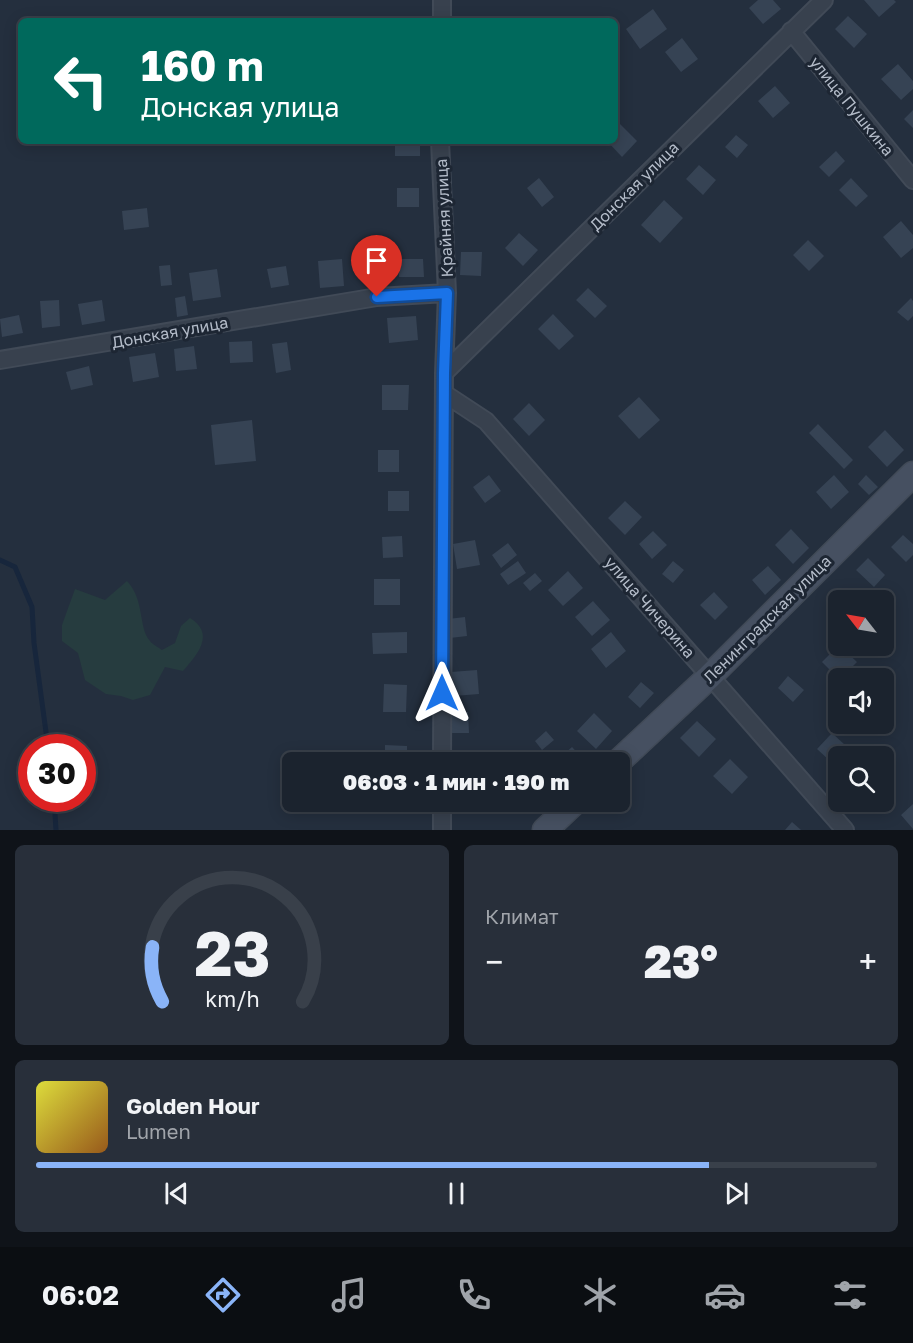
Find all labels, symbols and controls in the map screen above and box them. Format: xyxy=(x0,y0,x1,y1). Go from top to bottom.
text: 160 m xyxy=(141,40,264,90)
icon: left xyxy=(42,42,120,120)
street label: улица Пушкина xyxy=(806,52,898,160)
text: Донская улица xyxy=(141,91,340,123)
street label: Донская улица xyxy=(585,137,683,235)
street label: Крайняя улица xyxy=(431,158,457,278)
pin xyxy=(351,235,402,297)
icon: arrive xyxy=(360,244,393,277)
street label: Донская улица xyxy=(110,312,230,352)
street label: Ленинградская улица xyxy=(699,551,835,687)
street label: улица Чичерина xyxy=(600,552,700,662)
north arrow xyxy=(828,590,894,656)
map controls xyxy=(828,590,894,812)
position arrow xyxy=(410,661,474,725)
button: sound xyxy=(828,668,894,734)
speed limit sign: 30 xyxy=(18,734,96,812)
button: search xyxy=(828,746,894,812)
text: 06:03 · 1 мин · 190 m xyxy=(343,768,569,795)
text: Климат xyxy=(485,904,559,928)
text: 23 xyxy=(194,915,270,990)
text: 23° xyxy=(644,934,718,988)
text: − xyxy=(485,942,503,981)
text: + xyxy=(859,942,877,981)
text: km/h xyxy=(205,986,259,1012)
text: Golden Hour xyxy=(126,1092,260,1119)
text: Lumen xyxy=(126,1119,191,1143)
icon: previous xyxy=(160,1177,193,1210)
icon: pause xyxy=(440,1177,473,1210)
icon: next xyxy=(720,1177,753,1210)
icon: directions xyxy=(202,1274,244,1316)
icon: music xyxy=(328,1274,370,1316)
icon: phone xyxy=(453,1274,495,1316)
icon: climate xyxy=(579,1274,621,1316)
icon: car xyxy=(704,1274,746,1316)
icon: filters xyxy=(829,1274,871,1316)
text: 06:02 xyxy=(42,1279,119,1311)

